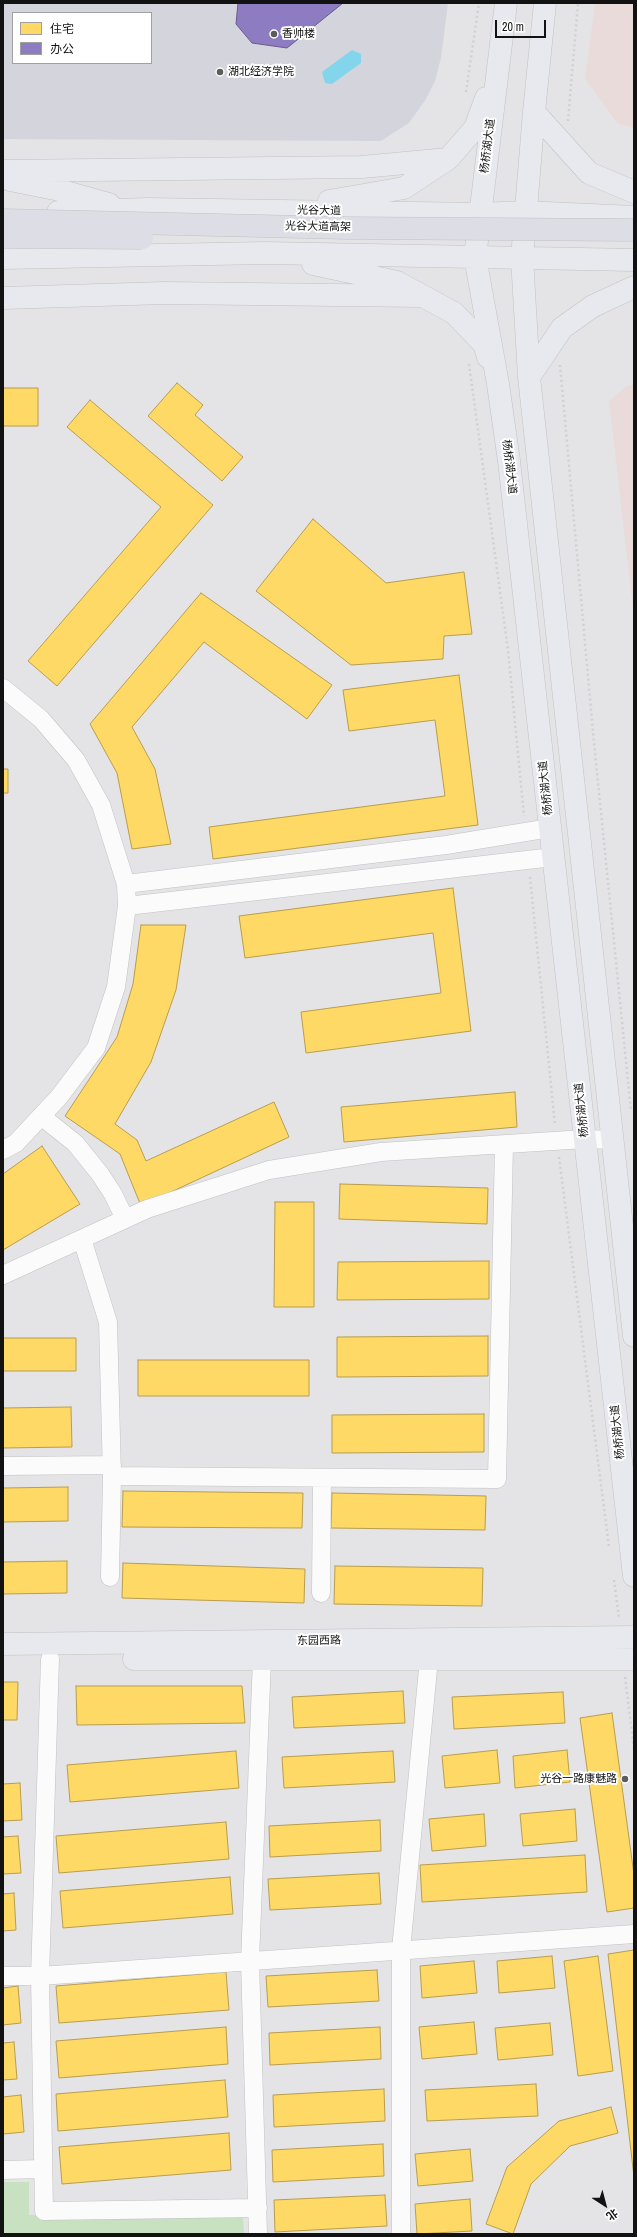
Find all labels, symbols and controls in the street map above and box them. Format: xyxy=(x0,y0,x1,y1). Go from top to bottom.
legend xyxy=(12,12,152,64)
scale bar xyxy=(497,12,548,38)
text: 20 m xyxy=(502,19,524,35)
text: 住宅 xyxy=(50,21,74,37)
place label: 香帅楼 xyxy=(282,27,315,41)
marker: 香帅楼 xyxy=(269,29,279,39)
text: 办公 xyxy=(50,41,74,57)
place label: 湖北经济学院 xyxy=(228,65,294,79)
marker: 湖北经济学院 xyxy=(215,67,225,77)
street label: 杨桥湖大道 xyxy=(478,118,498,174)
street label: 光谷大道 xyxy=(297,204,341,218)
street label: 光谷大道高架 xyxy=(285,220,351,234)
street label: 杨桥湖大道 xyxy=(499,439,519,495)
street label: 杨桥湖大道 xyxy=(537,760,555,816)
street label: 杨桥湖大道 xyxy=(573,1082,591,1138)
street label: 杨桥湖大道 xyxy=(609,1404,627,1460)
street label: 东园西路 xyxy=(297,1634,341,1648)
place label: 光谷一路康魅路 xyxy=(540,1772,617,1786)
marker: 光谷一路康魅路 xyxy=(620,1774,630,1784)
north arrow xyxy=(585,2185,625,2225)
text: 北 xyxy=(603,2206,621,2224)

